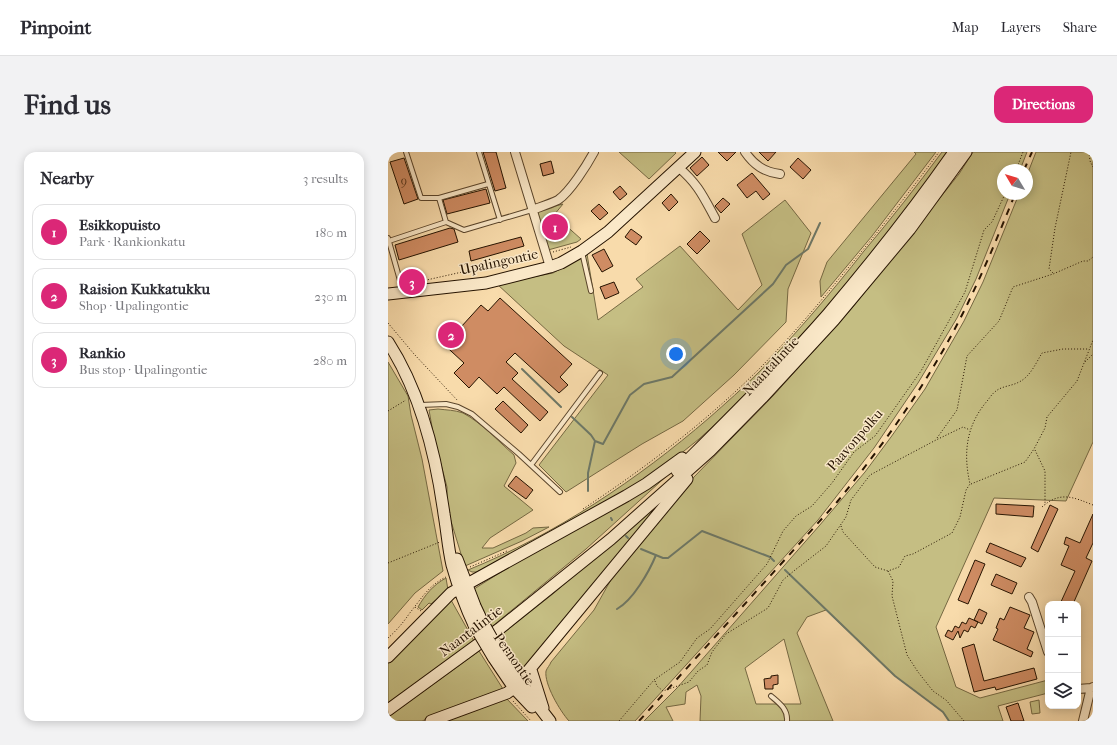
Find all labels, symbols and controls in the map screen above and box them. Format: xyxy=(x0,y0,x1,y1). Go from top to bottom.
text: Pinpoint xyxy=(20,17,91,39)
text: Map xyxy=(952,19,979,36)
text: Layers xyxy=(1001,19,1041,36)
text: Share xyxy=(1063,19,1097,36)
button: Directions xyxy=(994,86,1093,123)
text: Find us xyxy=(24,88,111,121)
north arrow xyxy=(997,164,1033,200)
text: Nearby xyxy=(40,168,94,188)
text: 3 results xyxy=(303,171,348,186)
house number: 9 xyxy=(401,174,407,188)
pin: 1 xyxy=(542,212,568,242)
text: Esikkopuisto xyxy=(79,216,160,234)
text: 1 xyxy=(52,225,56,240)
text: 180 m xyxy=(315,225,347,240)
text: Park · Rankionkatu xyxy=(79,234,185,249)
street label: Upalingontie xyxy=(458,245,540,279)
pin: 3 xyxy=(399,267,425,297)
text: Raision Kukkatukku xyxy=(79,280,210,298)
text: 2 xyxy=(51,289,57,304)
text: 230 m xyxy=(314,289,347,304)
text: Shop · Upalingontie xyxy=(79,298,189,313)
pin: 2 xyxy=(438,320,464,350)
street label: Naantalintie xyxy=(739,333,803,399)
text: Rankio xyxy=(79,344,125,362)
your location xyxy=(666,344,686,364)
text: 3 xyxy=(51,353,57,368)
text: 280 m xyxy=(313,353,347,368)
text: Bus stop · Upalingontie xyxy=(79,362,208,377)
street label: Paavonpolku xyxy=(824,406,887,474)
map controls xyxy=(1045,601,1081,709)
button: + xyxy=(1045,601,1081,637)
street label: Naantalintie xyxy=(436,602,506,660)
street label: Pernontie xyxy=(490,630,538,689)
button: − xyxy=(1045,637,1081,673)
button: layers xyxy=(1045,673,1081,709)

